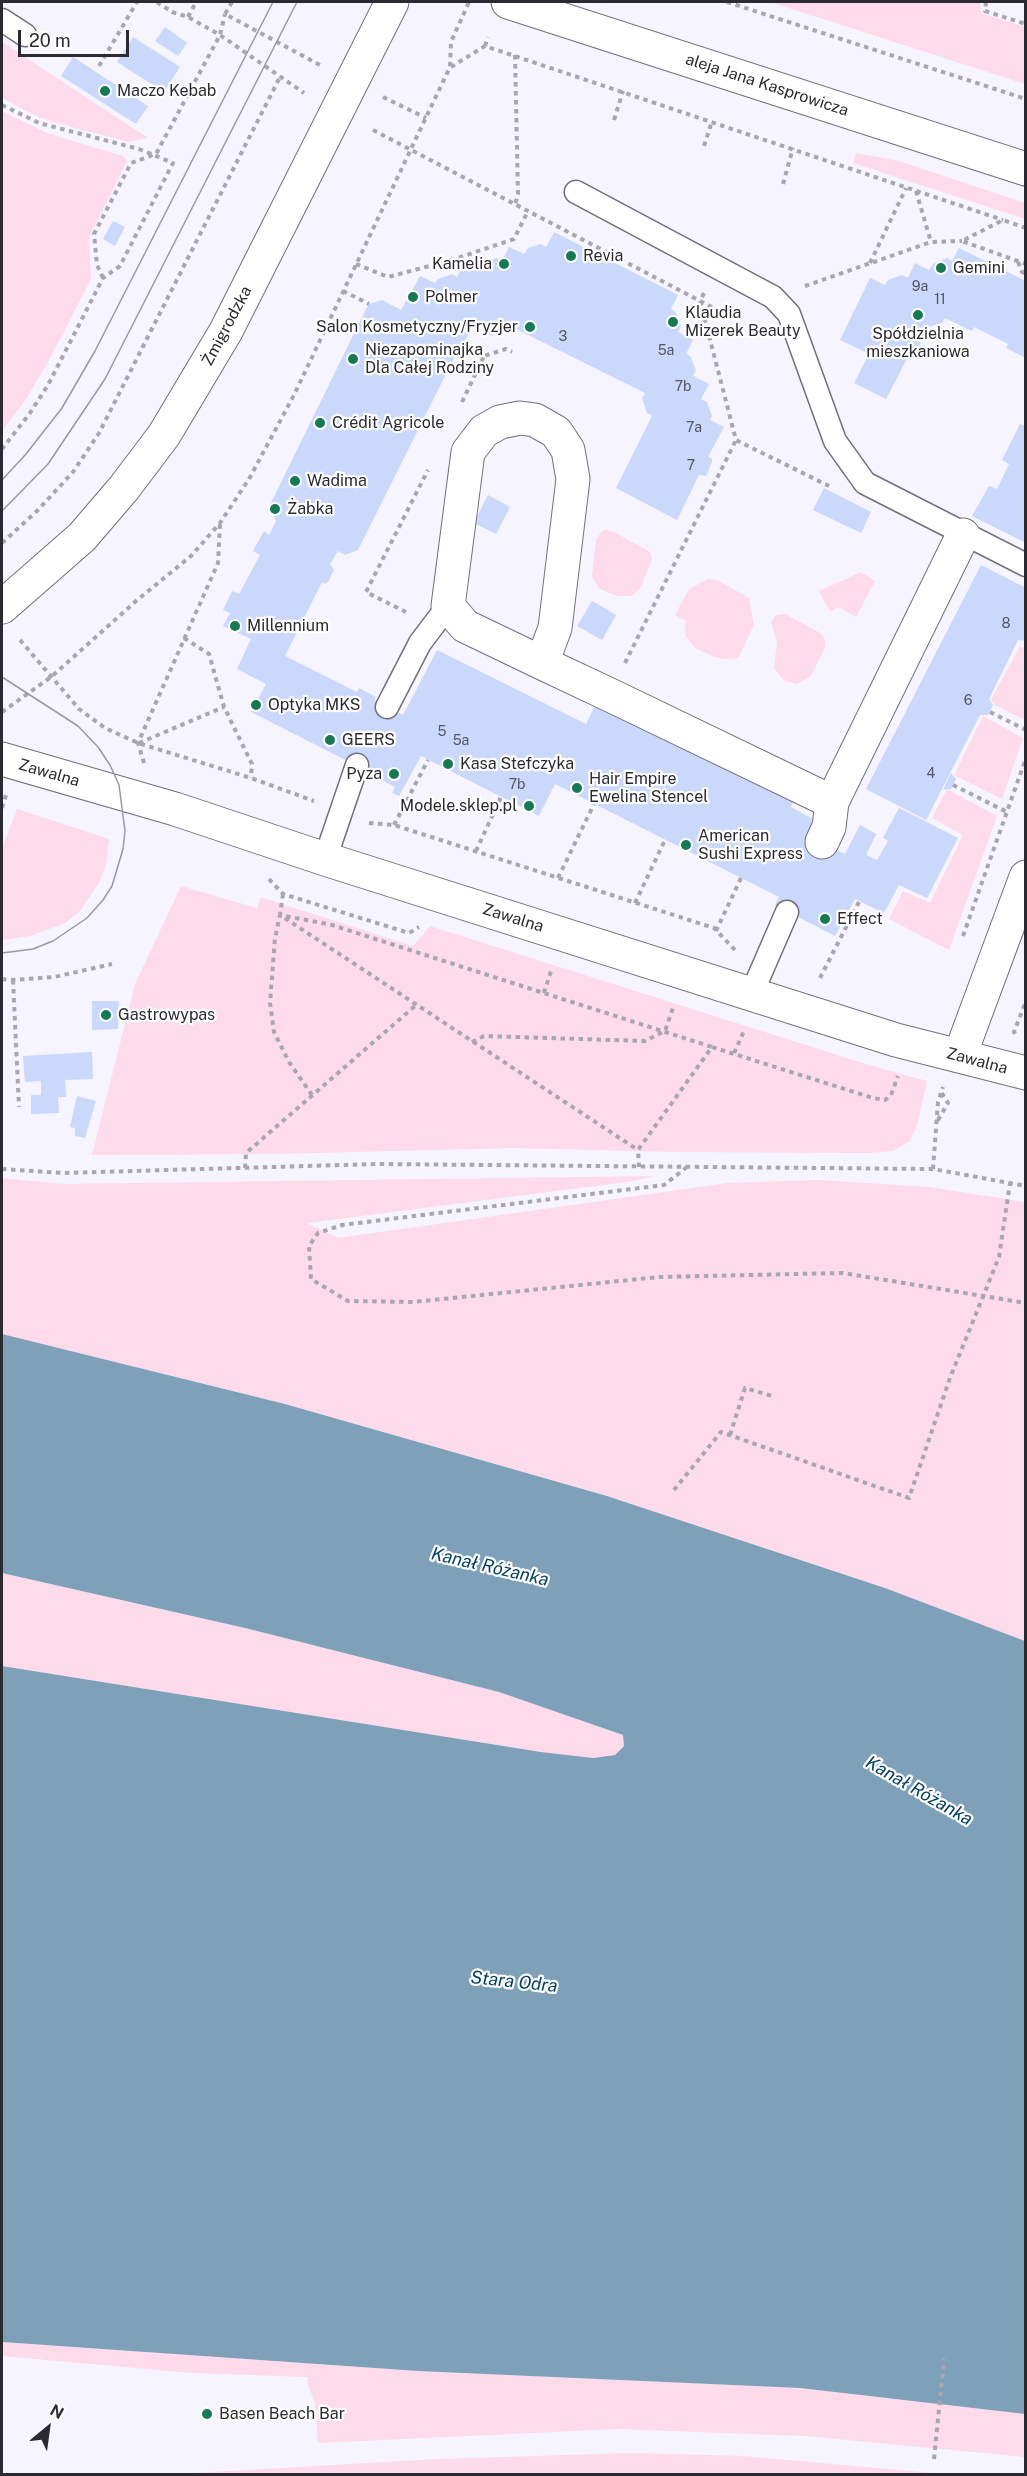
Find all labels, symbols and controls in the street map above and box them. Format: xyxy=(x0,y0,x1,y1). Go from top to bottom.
scale bar xyxy=(21,18,132,56)
text: 20 m xyxy=(29,30,71,51)
street label: aleja Jana Kasprowicza xyxy=(683,50,851,120)
place label: Maczo Kebab xyxy=(117,81,216,101)
marker: Maczo Kebab xyxy=(98,84,112,98)
place label: Revia xyxy=(583,246,623,266)
marker: Revia xyxy=(564,249,578,263)
place label: Kamelia xyxy=(432,254,492,274)
marker: Kamelia xyxy=(497,257,511,271)
place label: Gemini xyxy=(953,258,1005,278)
marker: Gemini xyxy=(934,261,948,275)
house number: 9a xyxy=(912,279,928,295)
street label: Żmigrodzka xyxy=(198,283,256,369)
place label: Polmer xyxy=(425,287,478,307)
marker: Polmer xyxy=(406,290,420,304)
house number: 11 xyxy=(934,292,946,308)
place label: Klaudia Mizerek Beauty xyxy=(685,303,801,341)
marker: Spółdzielnia mieszkaniowa xyxy=(911,308,925,322)
marker: Klaudia Mizerek Beauty xyxy=(666,315,680,329)
place label: Salon Kosmetyczny/Fryzjer xyxy=(316,317,518,337)
marker: Salon Kosmetyczny/Fryzjer xyxy=(523,320,537,334)
place label: Spółdzielnia mieszkaniowa xyxy=(866,324,970,362)
house number: 3 xyxy=(559,329,567,345)
place label: Niezapominajka Dla Całej Rodziny xyxy=(365,340,494,378)
house number: 5a xyxy=(658,343,674,359)
marker: Niezapominajka Dla Całej Rodziny xyxy=(346,352,360,366)
house number: 7b xyxy=(675,379,691,395)
place label: Crédit Agricole xyxy=(332,413,444,433)
marker: Crédit Agricole xyxy=(313,416,327,430)
house number: 7a xyxy=(686,420,702,436)
house number: 7 xyxy=(687,458,695,474)
place label: Wadima xyxy=(307,471,367,491)
marker: Wadima xyxy=(288,474,302,488)
place label: Żabka xyxy=(287,499,333,519)
marker: Żabka xyxy=(268,502,282,516)
place label: Millennium xyxy=(247,616,329,636)
house number: 8 xyxy=(1001,616,1011,632)
marker: Millennium xyxy=(228,619,242,633)
house number: 6 xyxy=(964,693,972,709)
place label: Optyka MKS xyxy=(268,695,360,715)
marker: Optyka MKS xyxy=(249,698,263,712)
house number: 5 xyxy=(438,724,446,740)
place label: GEERS xyxy=(342,730,395,750)
marker: GEERS xyxy=(323,733,337,747)
house number: 5a xyxy=(453,733,469,749)
place label: Kasa Stefczyka xyxy=(460,754,574,774)
street label: Zawalna xyxy=(16,755,82,791)
marker: Kasa Stefczyka xyxy=(441,757,455,771)
place label: Pyza xyxy=(346,764,382,784)
house number: 4 xyxy=(927,766,935,782)
marker: Pyza xyxy=(387,767,401,781)
place label: Hair Empire Ewelina Stencel xyxy=(589,769,708,807)
house number: 7b xyxy=(509,777,525,793)
marker: Hair Empire Ewelina Stencel xyxy=(570,781,584,795)
place label: Modele.sklep.pl xyxy=(400,796,517,816)
marker: Modele.sklep.pl xyxy=(522,799,536,813)
place label: American Sushi Express xyxy=(698,826,803,864)
marker: American Sushi Express xyxy=(679,838,693,852)
street label: Zawalna xyxy=(480,900,546,936)
place label: Effect xyxy=(837,909,883,929)
marker: Effect xyxy=(818,912,832,926)
place label: Gastrowypas xyxy=(118,1005,215,1025)
marker: Gastrowypas xyxy=(99,1008,113,1022)
street label: Zawalna xyxy=(944,1044,1010,1078)
water label: Kanał Różanka xyxy=(429,1543,551,1591)
water label: Kanał Różanka xyxy=(862,1752,976,1830)
water label: Stara Odra xyxy=(469,1967,559,1997)
north arrow xyxy=(18,2398,78,2458)
text: N xyxy=(47,2400,67,2423)
place label: Basen Beach Bar xyxy=(219,2404,345,2424)
marker: Basen Beach Bar xyxy=(200,2407,214,2421)

